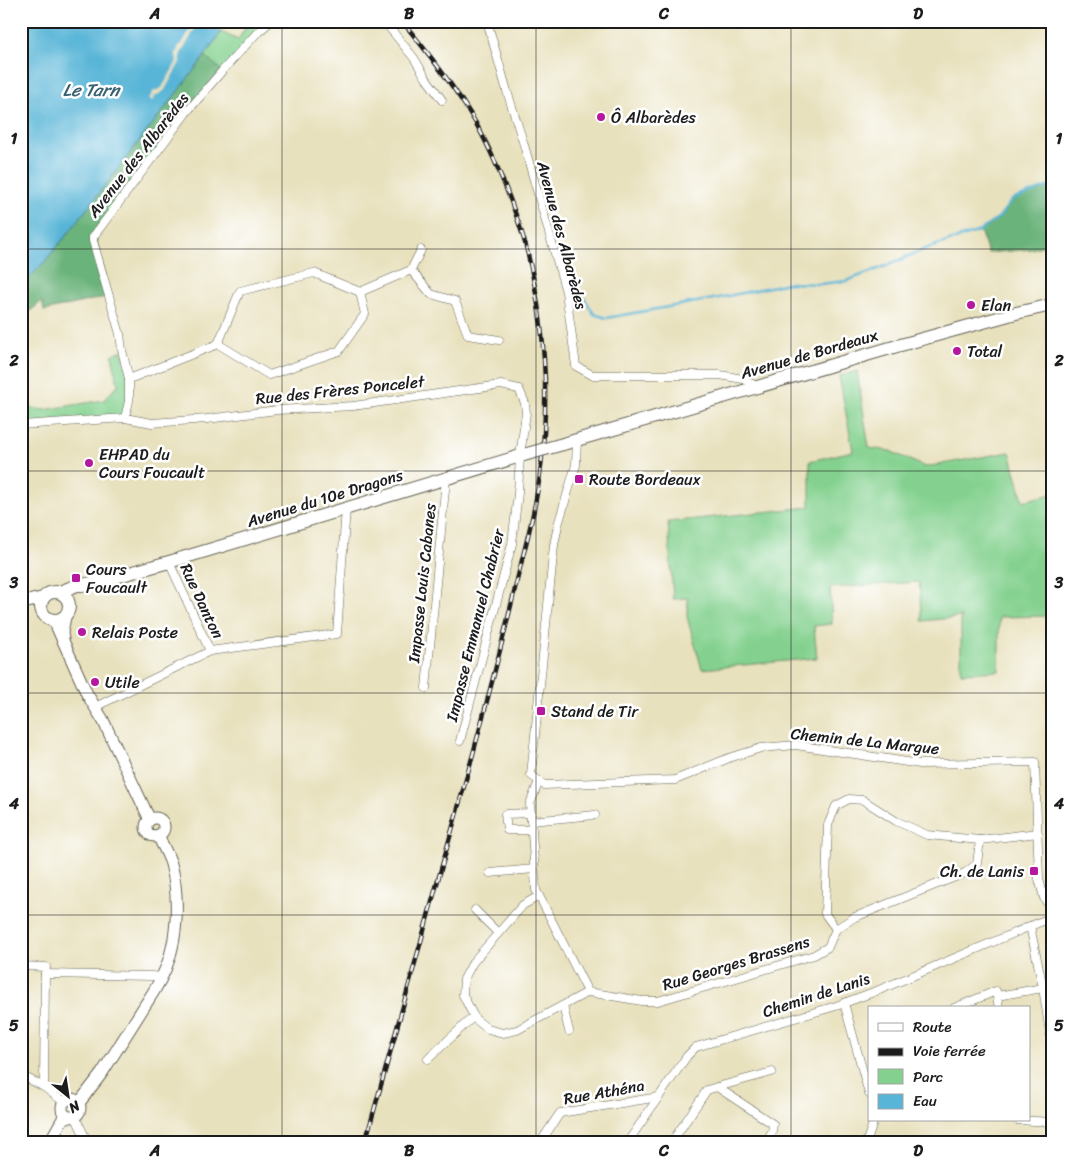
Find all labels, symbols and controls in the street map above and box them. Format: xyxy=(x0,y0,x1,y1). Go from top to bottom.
text: A xyxy=(149,0,160,28)
text: B xyxy=(404,0,415,28)
text: C xyxy=(658,0,670,28)
text: D xyxy=(913,0,923,28)
water label: Le Tarn xyxy=(63,74,121,106)
street label: Avenue des Albarèdes xyxy=(79,86,197,225)
place label: Ô Albarèdes xyxy=(611,103,697,132)
marker: Ô Albarèdes xyxy=(595,111,607,123)
text: 1 xyxy=(11,124,18,153)
text: 1 xyxy=(1056,124,1063,153)
street label: Avenue des Albarèdes xyxy=(528,157,596,313)
place label: Elan xyxy=(981,291,1011,320)
marker: Elan xyxy=(965,299,977,311)
street label: Avenue de Bordeaux xyxy=(736,320,882,388)
place label: Total xyxy=(967,337,1003,366)
marker: Total xyxy=(951,345,963,357)
text: 2 xyxy=(8,346,19,375)
text: 2 xyxy=(1053,346,1064,375)
street label: Rue des Frères Poncelet xyxy=(254,367,426,413)
place label: EHPAD du Cours Foucault xyxy=(99,440,205,487)
marker: EHPAD du Cours Foucault xyxy=(83,457,95,469)
street label: Avenue du 10e Dragons xyxy=(242,460,407,536)
place label: Route Bordeaux xyxy=(589,465,701,494)
marker: Route Bordeaux xyxy=(573,473,585,485)
street label: Impasse Louis Cabanes xyxy=(399,501,445,665)
street label: Impasse Emmanuel Chabrier xyxy=(437,524,513,726)
place label: Cours Foucault xyxy=(86,555,148,602)
street label: Rue Danton xyxy=(172,558,232,644)
text: 3 xyxy=(9,568,19,597)
text: 3 xyxy=(1054,568,1064,597)
marker: Cours Foucault xyxy=(70,572,82,584)
place label: Relais Poste xyxy=(92,618,178,647)
marker: Relais Poste xyxy=(76,626,88,638)
place label: Utile xyxy=(105,668,140,697)
marker: Utile xyxy=(89,676,101,688)
place label: Stand de Tir xyxy=(551,697,639,726)
marker: Stand de Tir xyxy=(535,705,547,717)
street label: Chemin de La Margue xyxy=(789,719,941,763)
text: 4 xyxy=(8,789,19,818)
text: 4 xyxy=(1053,789,1064,818)
place label: Ch. de Lanis xyxy=(940,857,1025,886)
marker: Ch. de Lanis xyxy=(1028,865,1040,877)
street label: Rue Georges Brassens xyxy=(659,927,814,999)
street label: Chemin de Lanis xyxy=(759,964,874,1026)
legend xyxy=(868,1006,1030,1122)
text: 5 xyxy=(9,1011,19,1040)
text: 5 xyxy=(1054,1011,1064,1040)
text: Route xyxy=(913,1014,952,1040)
text: Voie ferrée xyxy=(913,1038,986,1064)
text: Parc xyxy=(913,1064,943,1090)
street label: Rue Athéna xyxy=(561,1071,647,1113)
north arrow xyxy=(42,1072,92,1122)
text: Eau xyxy=(913,1088,937,1114)
text: N xyxy=(64,1093,86,1120)
text: A xyxy=(149,1136,160,1164)
text: B xyxy=(404,1136,415,1164)
text: C xyxy=(658,1136,670,1164)
text: D xyxy=(913,1136,923,1164)

